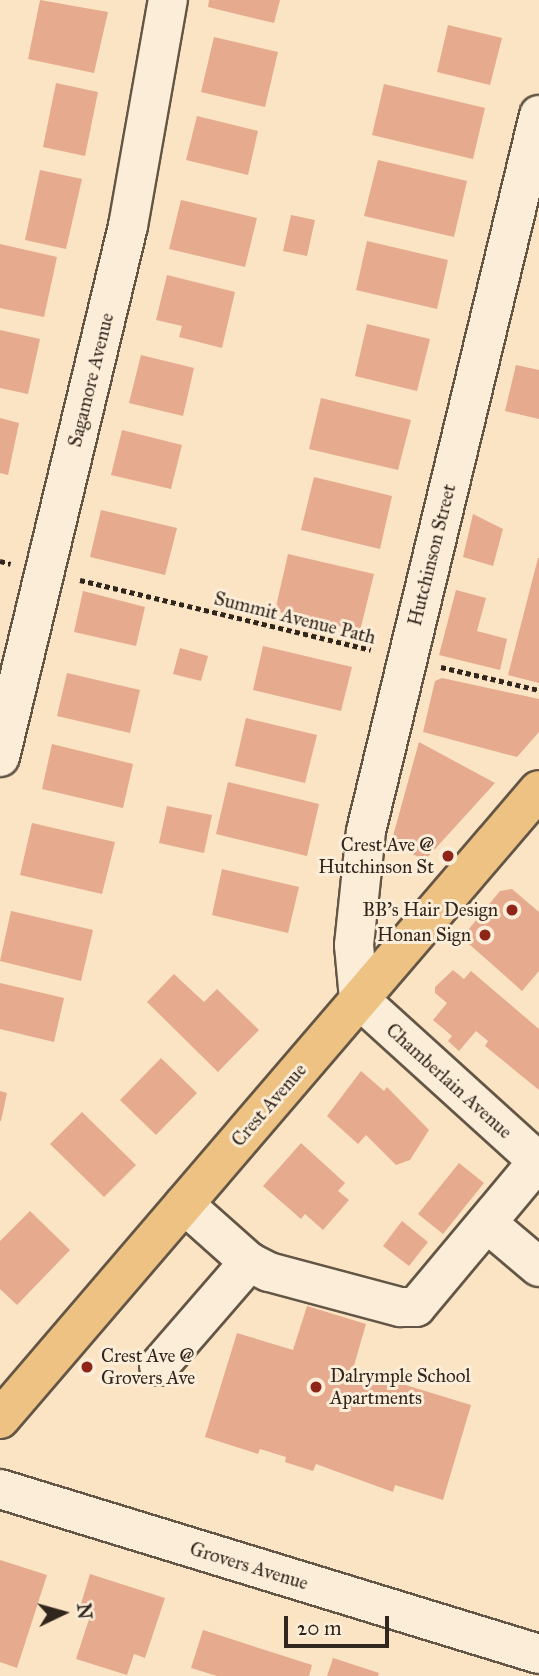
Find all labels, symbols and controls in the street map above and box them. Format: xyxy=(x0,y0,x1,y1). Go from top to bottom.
street label: Sagamore Avenue xyxy=(63,311,119,449)
street label: Hutchinson Street xyxy=(403,482,461,628)
street label: Summit Avenue Path xyxy=(212,587,378,649)
place label: Crest Ave @ Hutchinson St xyxy=(318,834,434,878)
marker: Crest Ave @ Hutchinson St xyxy=(440,848,456,864)
place label: BB's Hair Design xyxy=(362,899,498,921)
marker: BB's Hair Design xyxy=(504,902,520,918)
place label: Honan Sign xyxy=(377,924,471,946)
marker: Honan Sign xyxy=(477,927,493,943)
street label: Chamberlain Avenue xyxy=(381,1019,517,1143)
street label: Crest Avenue xyxy=(227,1059,311,1151)
place label: Crest Ave @ Grovers Ave xyxy=(101,1345,195,1389)
marker: Crest Ave @ Grovers Ave xyxy=(79,1359,95,1375)
place label: Dalrymple School Apartments xyxy=(330,1365,471,1409)
marker: Dalrymple School Apartments xyxy=(308,1379,324,1395)
street label: Grovers Avenue xyxy=(187,1537,311,1595)
north arrow xyxy=(28,1578,98,1648)
text: N xyxy=(72,1602,97,1620)
scale bar xyxy=(287,1602,392,1646)
text: 20 m xyxy=(297,1615,342,1641)

